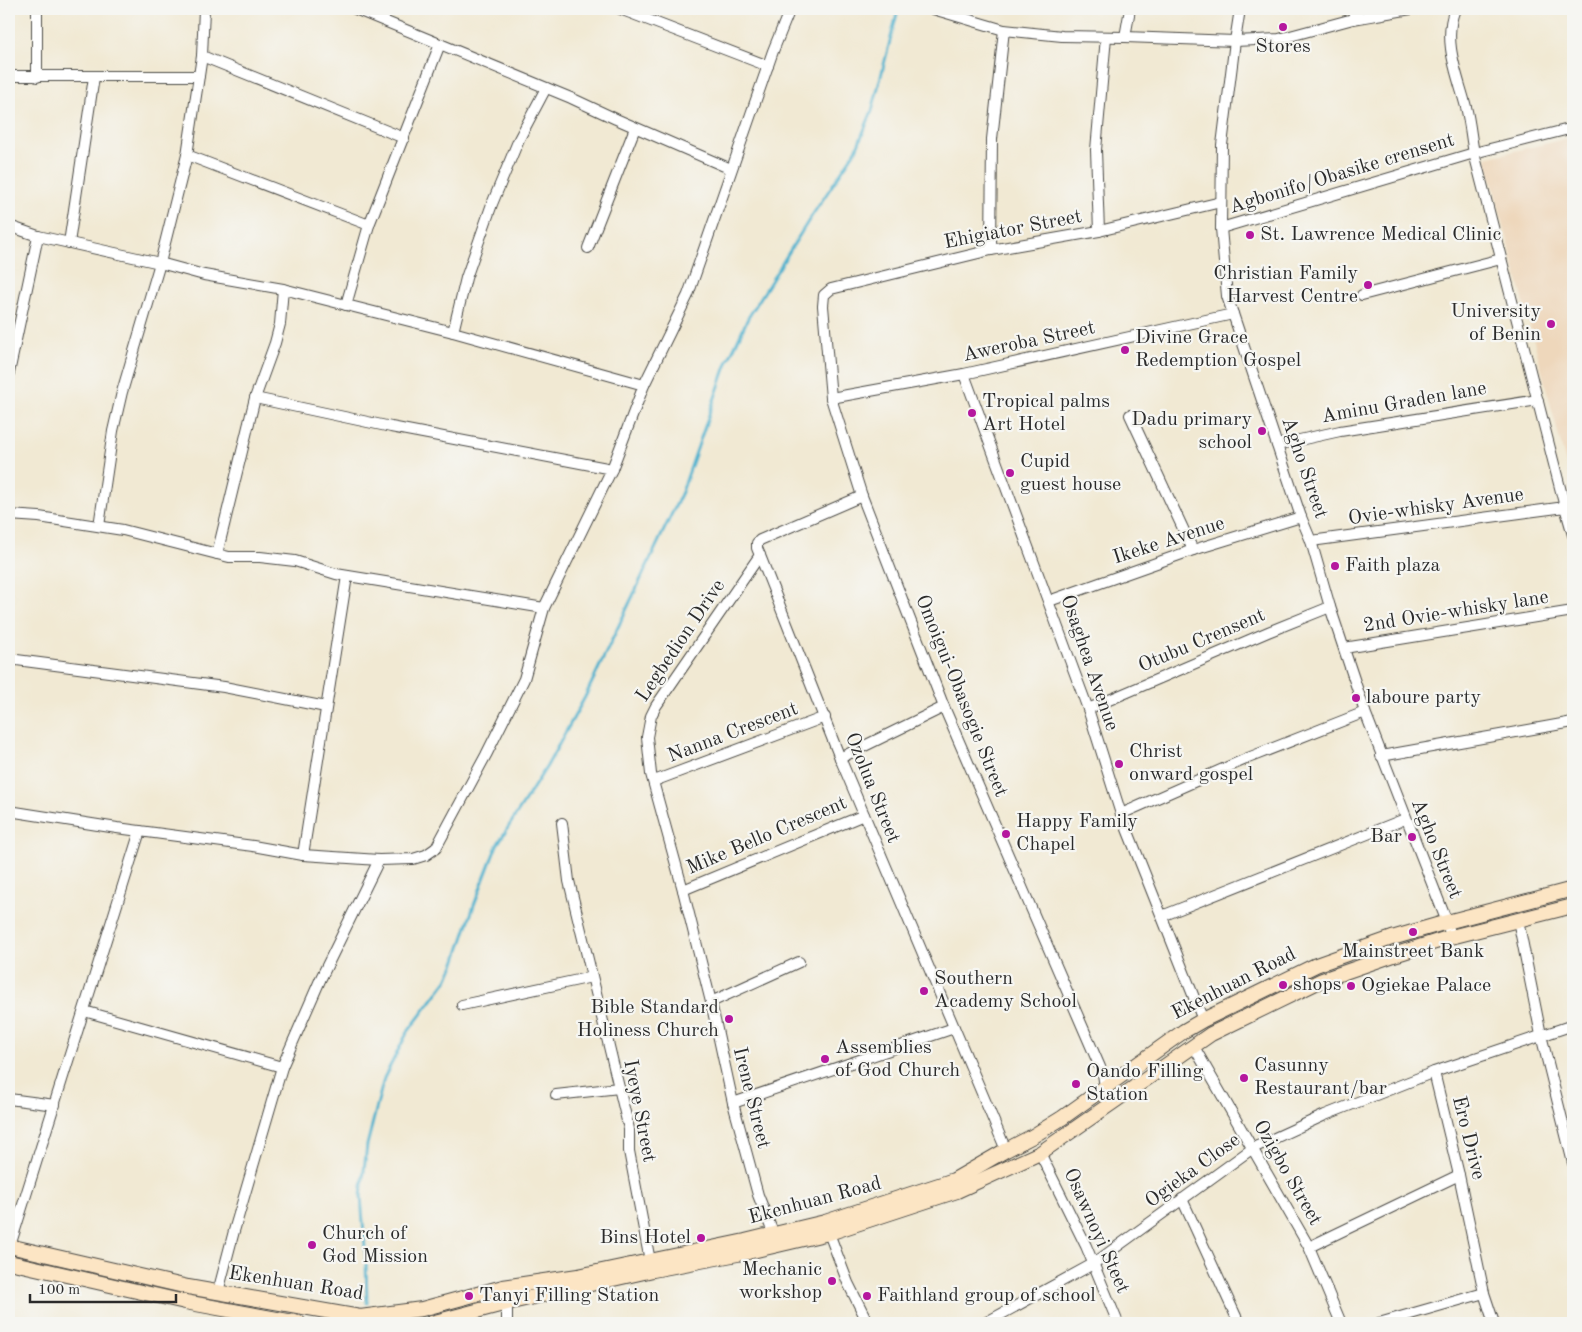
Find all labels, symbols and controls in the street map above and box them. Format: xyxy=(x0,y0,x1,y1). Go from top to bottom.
marker: Stores xyxy=(1277,21,1289,33)
place label: Stores xyxy=(1255,37,1311,57)
street label: Agbonifo/Obasike crensent xyxy=(1227,130,1457,218)
street label: Ehigiator Street xyxy=(942,207,1084,253)
place label: St. Lawrence Medical Clinic xyxy=(1260,225,1501,245)
marker: St. Lawrence Medical Clinic xyxy=(1244,229,1256,241)
place label: Christian Family Harvest Centre xyxy=(1213,264,1358,307)
marker: Christian Family Harvest Centre xyxy=(1362,279,1374,291)
place label: University of Benin xyxy=(1450,302,1541,345)
street label: Aweroba Street xyxy=(961,318,1097,366)
marker: University of Benin xyxy=(1545,318,1557,330)
place label: Divine Grace Redemption Gospel xyxy=(1135,328,1301,371)
marker: Divine Grace Redemption Gospel xyxy=(1119,344,1131,356)
street label: Aminu Graden lane xyxy=(1320,379,1488,427)
place label: Tropical palms Art Hotel xyxy=(982,392,1110,435)
marker: Tropical palms Art Hotel xyxy=(966,407,978,419)
place label: Dadu primary school xyxy=(1131,410,1252,453)
street label: Agho Street xyxy=(1277,415,1331,521)
marker: Dadu primary school xyxy=(1256,425,1268,437)
place label: Cupid guest house xyxy=(1020,452,1121,495)
marker: Cupid guest house xyxy=(1004,467,1016,479)
street label: Ovie-whisky Avenue xyxy=(1347,485,1525,529)
street label: Ikeke Avenue xyxy=(1111,514,1227,568)
place label: Faith plaza xyxy=(1345,556,1440,576)
marker: Faith plaza xyxy=(1329,560,1341,572)
street label: Legbedion Drive xyxy=(633,576,729,706)
street label: 2nd Ovie-whisky lane xyxy=(1362,587,1550,637)
street label: Omoigui-Obasogie Street xyxy=(911,592,1011,800)
street label: Osaghea Avenue xyxy=(1056,592,1122,734)
street label: Otubu Crensent xyxy=(1136,605,1268,677)
place label: laboure party xyxy=(1366,688,1482,708)
marker: laboure party xyxy=(1350,692,1362,704)
street label: Nanna Crescent xyxy=(665,699,801,767)
street label: Ozolua Street xyxy=(841,730,903,846)
place label: Christ onward gospel xyxy=(1129,742,1253,785)
marker: Christ onward gospel xyxy=(1113,758,1125,770)
street label: Mike Bello Crescent xyxy=(684,793,850,879)
street label: Agho Street xyxy=(1407,796,1465,902)
place label: Happy Family Chapel xyxy=(1016,812,1138,855)
place label: Bar xyxy=(1370,827,1402,847)
marker: Happy Family Chapel xyxy=(1000,828,1012,840)
marker: Bar xyxy=(1406,831,1418,843)
marker: Mainstreet Bank xyxy=(1407,926,1419,938)
place label: Mainstreet Bank xyxy=(1342,942,1484,962)
street label: Ekenhuan Road xyxy=(1169,944,1299,1024)
place label: Southern Academy School xyxy=(934,969,1077,1012)
place label: shops xyxy=(1293,975,1342,995)
place label: Ogiekae Palace xyxy=(1361,976,1491,996)
marker: shops xyxy=(1277,979,1289,991)
marker: Ogiekae Palace xyxy=(1345,980,1357,992)
marker: Southern Academy School xyxy=(918,985,930,997)
place label: Bible Standard Holiness Church xyxy=(577,998,719,1041)
marker: Bible Standard Holiness Church xyxy=(723,1013,735,1025)
place label: Assemblies of God Church xyxy=(835,1038,960,1081)
street label: Irene Street xyxy=(729,1045,773,1151)
marker: Assemblies of God Church xyxy=(819,1053,831,1065)
place label: Casunny Restaurant/bar xyxy=(1254,1056,1387,1099)
street label: Iyeye Street xyxy=(619,1058,659,1164)
place label: Oando Filling Station xyxy=(1086,1062,1204,1105)
marker: Casunny Restaurant/bar xyxy=(1238,1072,1250,1084)
marker: Oando Filling Station xyxy=(1070,1078,1082,1090)
street label: Ero Drive xyxy=(1448,1094,1488,1182)
street label: Ozigbo Street xyxy=(1249,1117,1325,1229)
street label: Ogieka Close xyxy=(1142,1130,1244,1212)
street label: Osawnoyi Steet xyxy=(1059,1165,1133,1297)
street label: Ekenhuan Road xyxy=(746,1174,884,1228)
place label: Church of God Mission xyxy=(322,1224,428,1267)
place label: Bins Hotel xyxy=(599,1228,691,1248)
marker: Bins Hotel xyxy=(695,1232,707,1244)
marker: Church of God Mission xyxy=(306,1239,318,1251)
place label: Mechanic workshop xyxy=(739,1260,822,1303)
street label: Ekenhuan Road xyxy=(227,1263,365,1305)
scale bar xyxy=(30,1272,176,1304)
marker: Mechanic workshop xyxy=(826,1275,838,1287)
text: 100 m xyxy=(38,1283,80,1298)
place label: Tanyi Filling Station xyxy=(479,1286,659,1306)
place label: Faithland group of school xyxy=(877,1286,1096,1306)
marker: Tanyi Filling Station xyxy=(463,1290,475,1302)
marker: Faithland group of school xyxy=(861,1290,873,1302)

